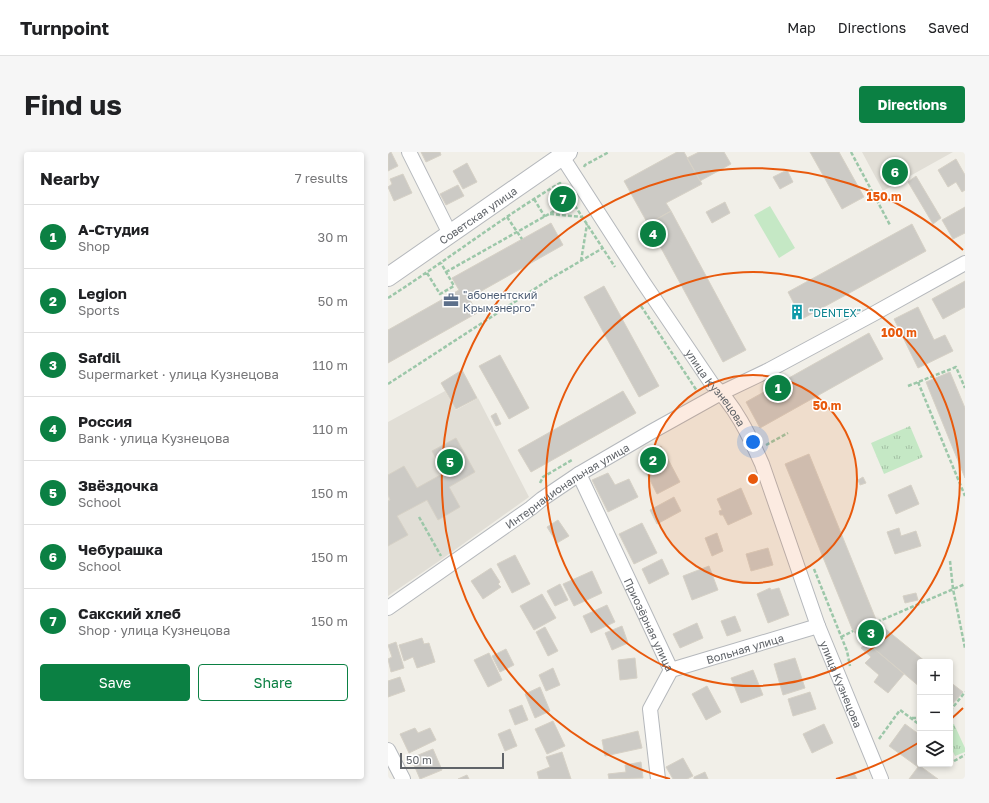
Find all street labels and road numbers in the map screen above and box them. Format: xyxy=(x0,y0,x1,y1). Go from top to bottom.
street label: Советская улица xyxy=(436,183,519,246)
street label: улица Кузнецова xyxy=(683,346,749,428)
street label: Интернациональная улица xyxy=(502,440,631,531)
street label: Приозёрная улица xyxy=(622,576,677,673)
street label: Вольная улица xyxy=(704,630,785,666)
street label: улица Кузнецова xyxy=(818,638,866,729)

